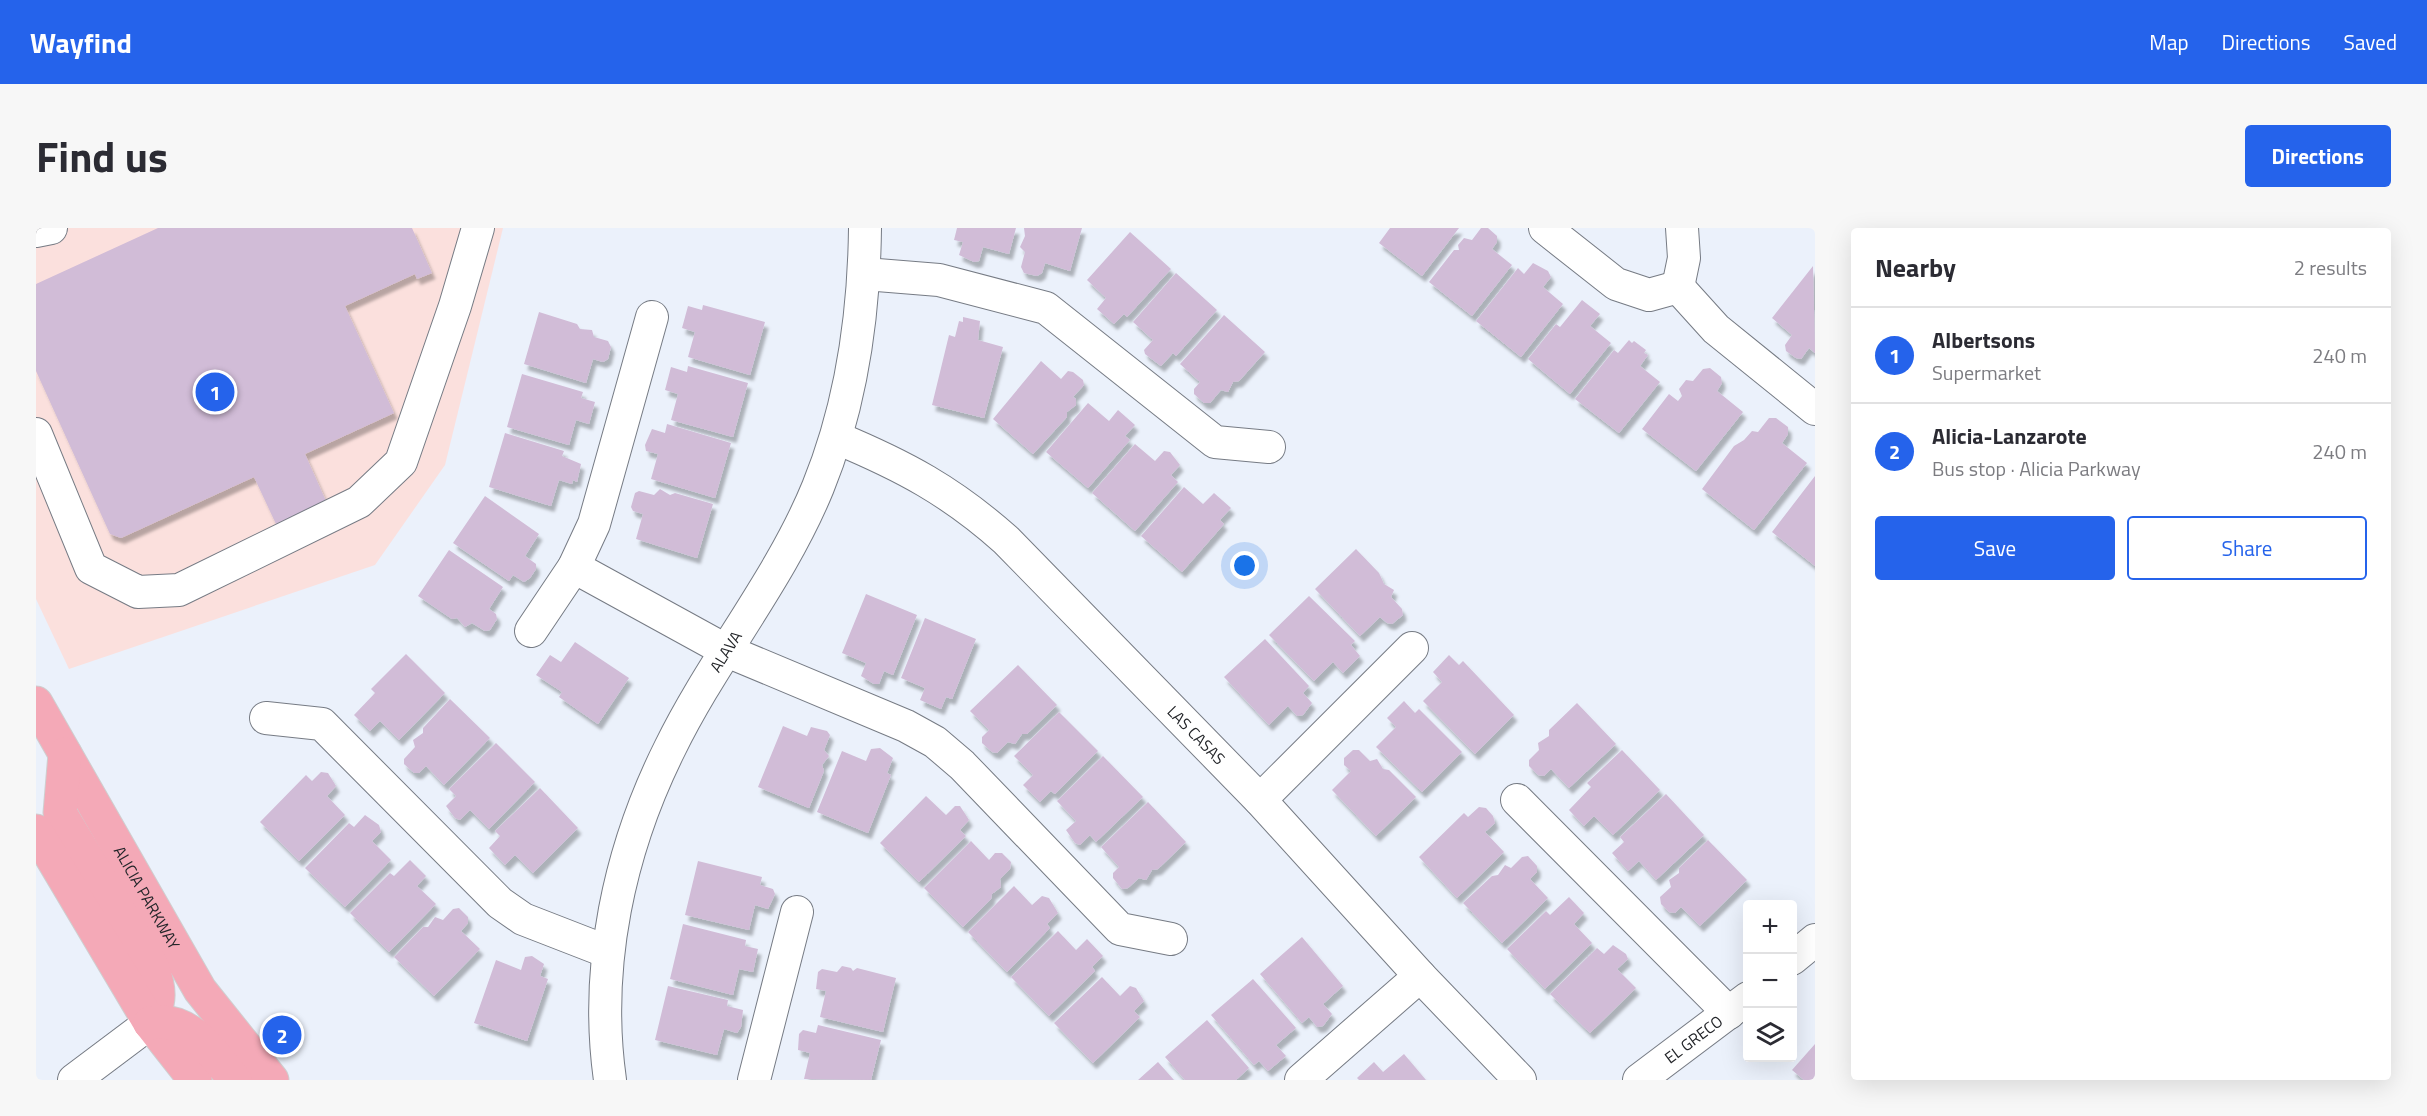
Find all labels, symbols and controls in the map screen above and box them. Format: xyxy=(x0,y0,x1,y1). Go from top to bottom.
text: Wayfind xyxy=(30,21,132,64)
text: Map xyxy=(2149,26,2189,58)
text: Directions xyxy=(2222,26,2311,58)
text: Saved xyxy=(2344,26,2397,58)
text: Find us xyxy=(36,124,168,188)
button: Directions xyxy=(2245,125,2391,187)
text: Nearby xyxy=(1875,248,1956,287)
text: 2 results xyxy=(2294,252,2367,283)
text: Albertsons xyxy=(1932,323,2035,357)
text: 1 xyxy=(1889,340,1900,371)
text: 240 m xyxy=(2312,340,2367,371)
text: Supermarket xyxy=(1932,357,2041,388)
pin: 1 xyxy=(196,370,234,414)
text: Alicia-Lanzarote xyxy=(1932,419,2087,453)
text: 2 xyxy=(1889,436,1900,467)
text: 240 m xyxy=(2312,436,2367,467)
text: Bus stop · Alicia Parkway xyxy=(1932,453,2141,484)
button: Save xyxy=(1875,516,2115,580)
button: Share xyxy=(2127,516,2367,580)
your location xyxy=(1230,551,1259,580)
street label: ALAVA xyxy=(703,626,748,677)
street label: LAS CASAS xyxy=(1162,700,1231,770)
street label: ALICIA PARKWAY xyxy=(108,841,186,954)
map controls xyxy=(1743,900,1797,1062)
button: + xyxy=(1743,900,1797,954)
button: − xyxy=(1743,954,1797,1008)
button: layers xyxy=(1743,1008,1797,1062)
street label: EL GRECO xyxy=(1659,1009,1728,1069)
pin: 2 xyxy=(262,1012,302,1058)

